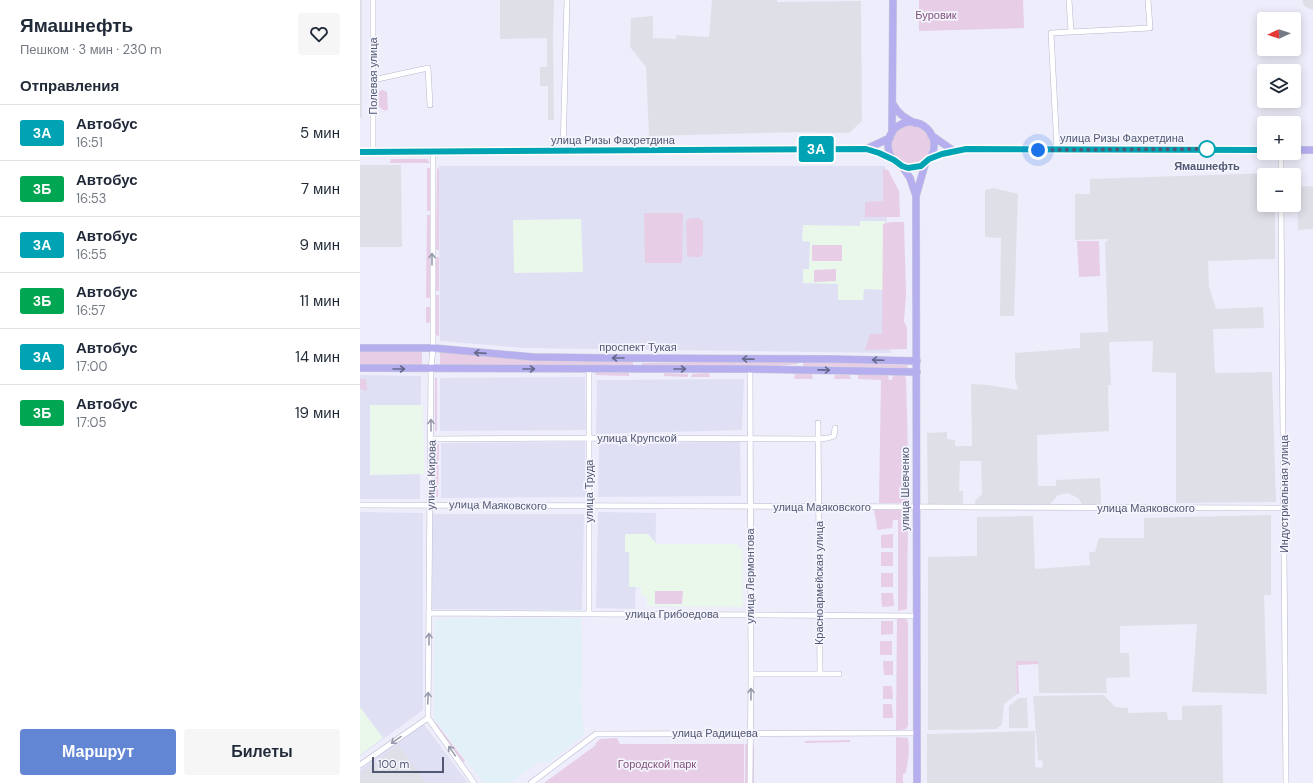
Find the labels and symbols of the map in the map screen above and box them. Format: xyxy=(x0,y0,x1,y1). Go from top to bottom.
park label: Буровик xyxy=(915,8,957,22)
north arrow xyxy=(1257,12,1301,56)
street label: Полевая улица xyxy=(366,36,380,115)
street label: улица Ризы Фахретдина xyxy=(1060,131,1185,145)
street label: улица Ризы Фахретдина xyxy=(551,133,676,147)
line badge: 3А xyxy=(798,136,834,162)
your location xyxy=(1028,140,1048,160)
marker: Ямашнефть xyxy=(1198,140,1216,158)
place label: Ямашнефть xyxy=(1174,159,1240,173)
one-way arrow xyxy=(428,253,436,266)
street label: проспект Тукая xyxy=(599,340,677,354)
one-way arrow xyxy=(474,349,487,356)
one-way arrow xyxy=(612,354,625,362)
one-way arrow xyxy=(742,355,755,363)
one-way arrow xyxy=(872,357,885,364)
one-way arrow xyxy=(392,365,405,373)
one-way arrow xyxy=(522,365,535,373)
one-way arrow xyxy=(673,365,686,373)
one-way arrow xyxy=(817,366,830,374)
one-way arrow xyxy=(427,419,435,432)
street label: улица Крупской xyxy=(597,431,677,445)
street label: Индустриальная улица xyxy=(1277,434,1291,553)
street label: улица Кирова xyxy=(423,439,439,510)
street label: улица Шевченко xyxy=(898,447,912,531)
street label: улица Труда xyxy=(582,459,596,522)
street label: улица Маяковского xyxy=(449,497,547,513)
street label: улица Маяковского xyxy=(773,500,871,514)
street label: улица Маяковского xyxy=(1097,501,1195,515)
street label: Красноармейская улица xyxy=(812,520,826,645)
street label: улица Лермонтова xyxy=(743,527,757,624)
street label: улица Грибоедова xyxy=(625,607,720,621)
one-way arrow xyxy=(425,633,433,646)
one-way arrow xyxy=(747,688,755,701)
one-way arrow xyxy=(424,692,432,705)
street label: улица Радищева xyxy=(672,726,759,740)
one-way arrow xyxy=(390,736,401,744)
one-way arrow xyxy=(448,746,456,757)
scale bar xyxy=(372,755,444,774)
park label: Городской парк xyxy=(618,757,696,771)

